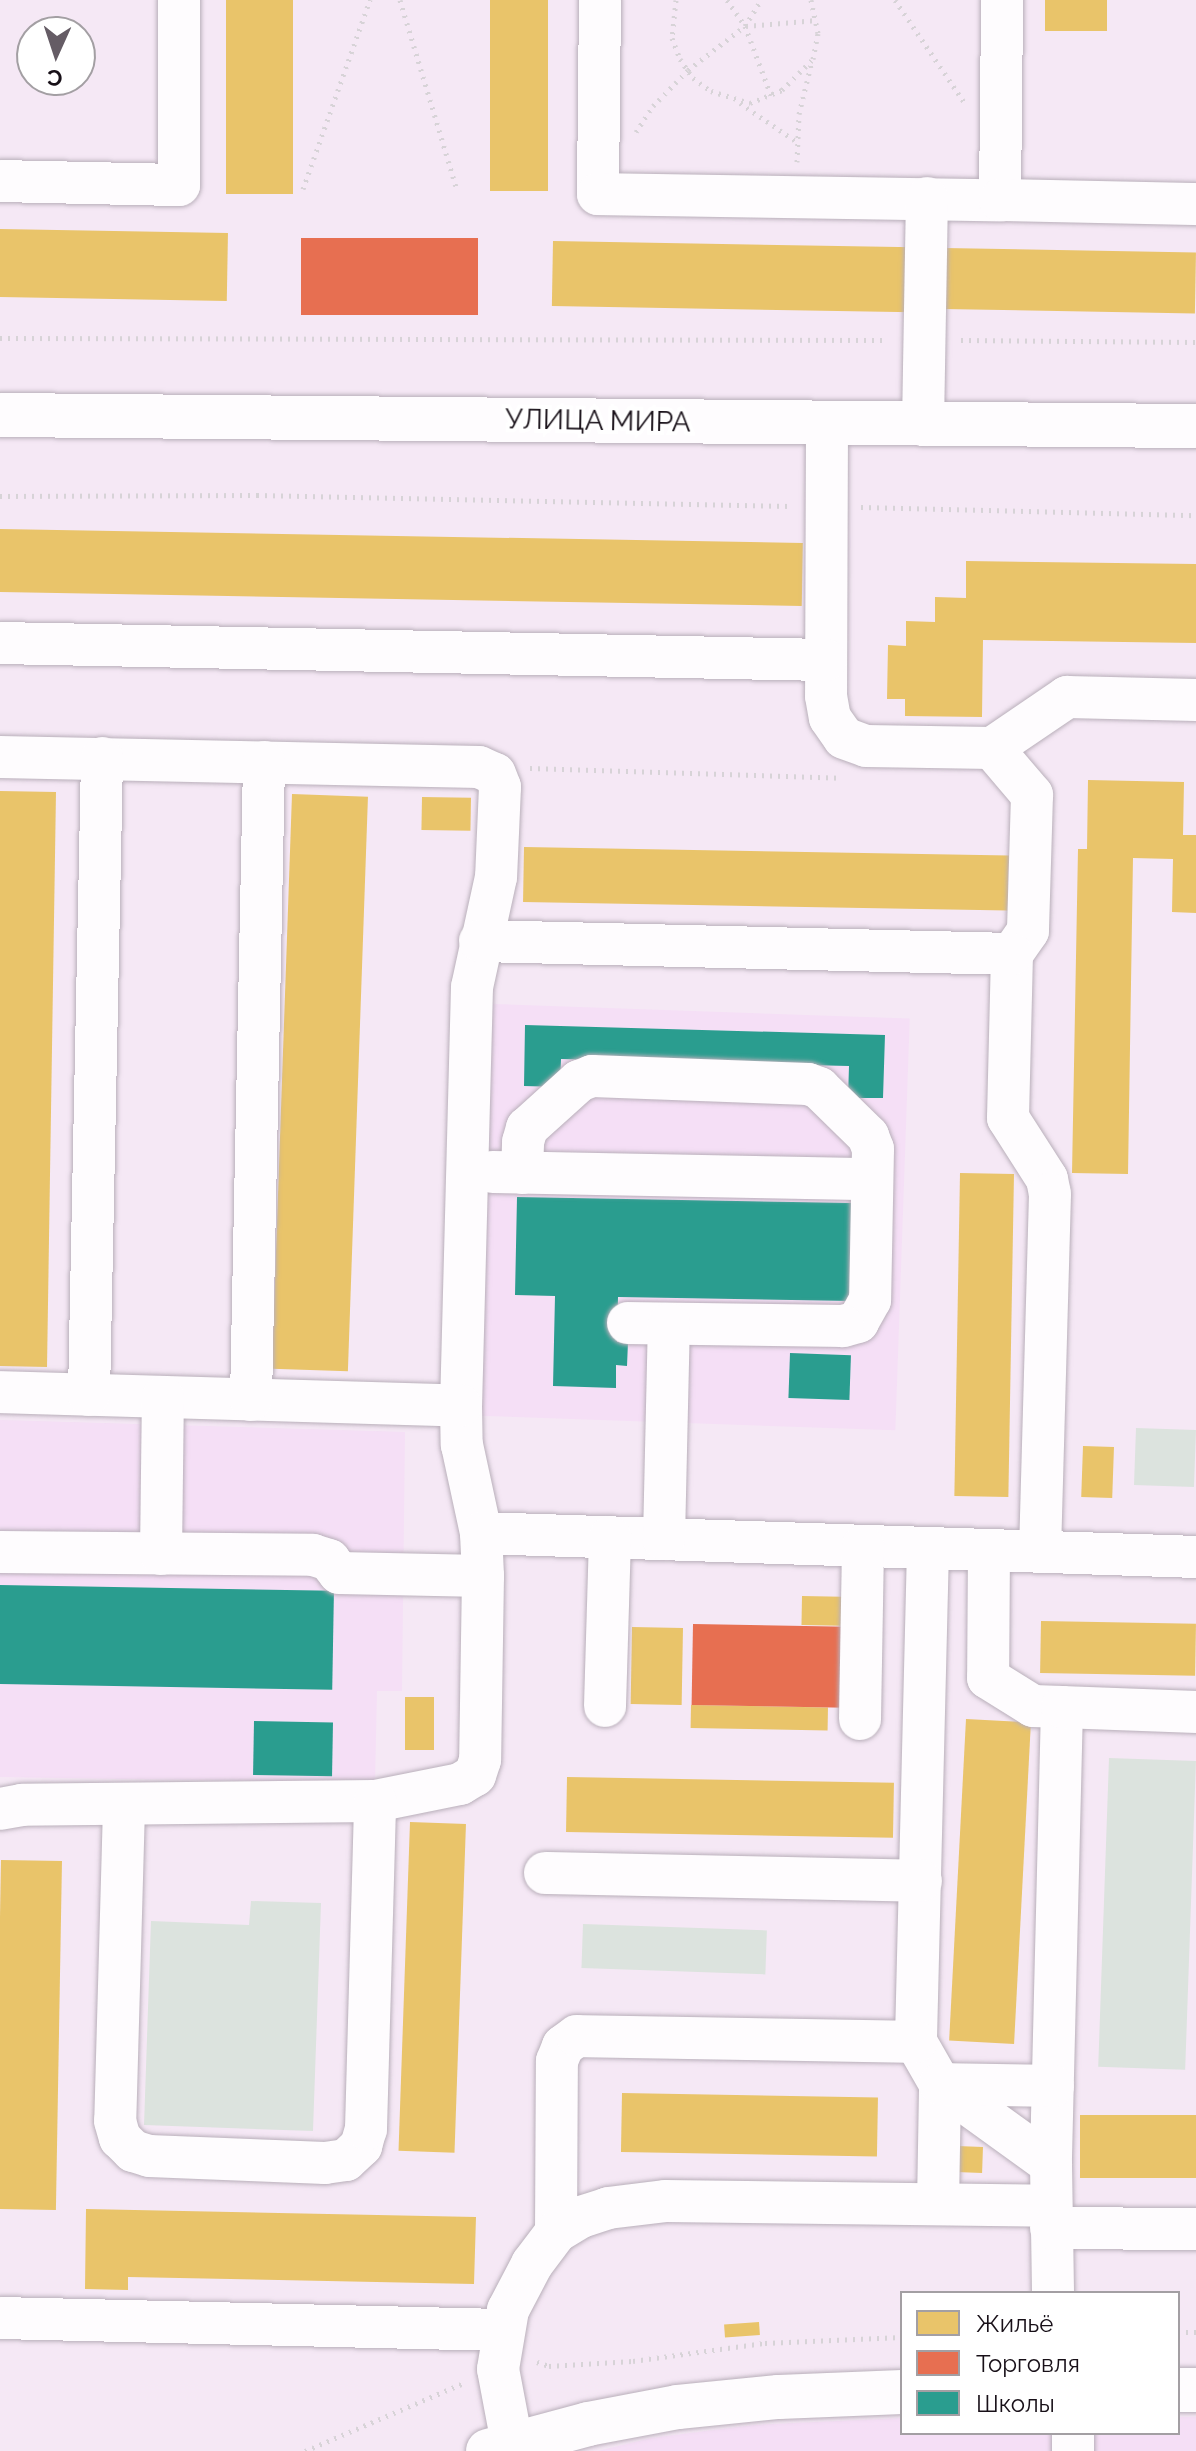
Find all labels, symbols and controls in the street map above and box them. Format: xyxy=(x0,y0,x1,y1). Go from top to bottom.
north arrow xyxy=(16,16,96,96)
text: С xyxy=(47,65,63,91)
street label: УЛИЦА МИРА xyxy=(505,403,691,439)
legend xyxy=(900,2291,1180,2435)
text: Жильё xyxy=(976,2309,1053,2338)
text: Торговля xyxy=(976,2349,1080,2378)
text: Школы xyxy=(976,2389,1055,2418)

